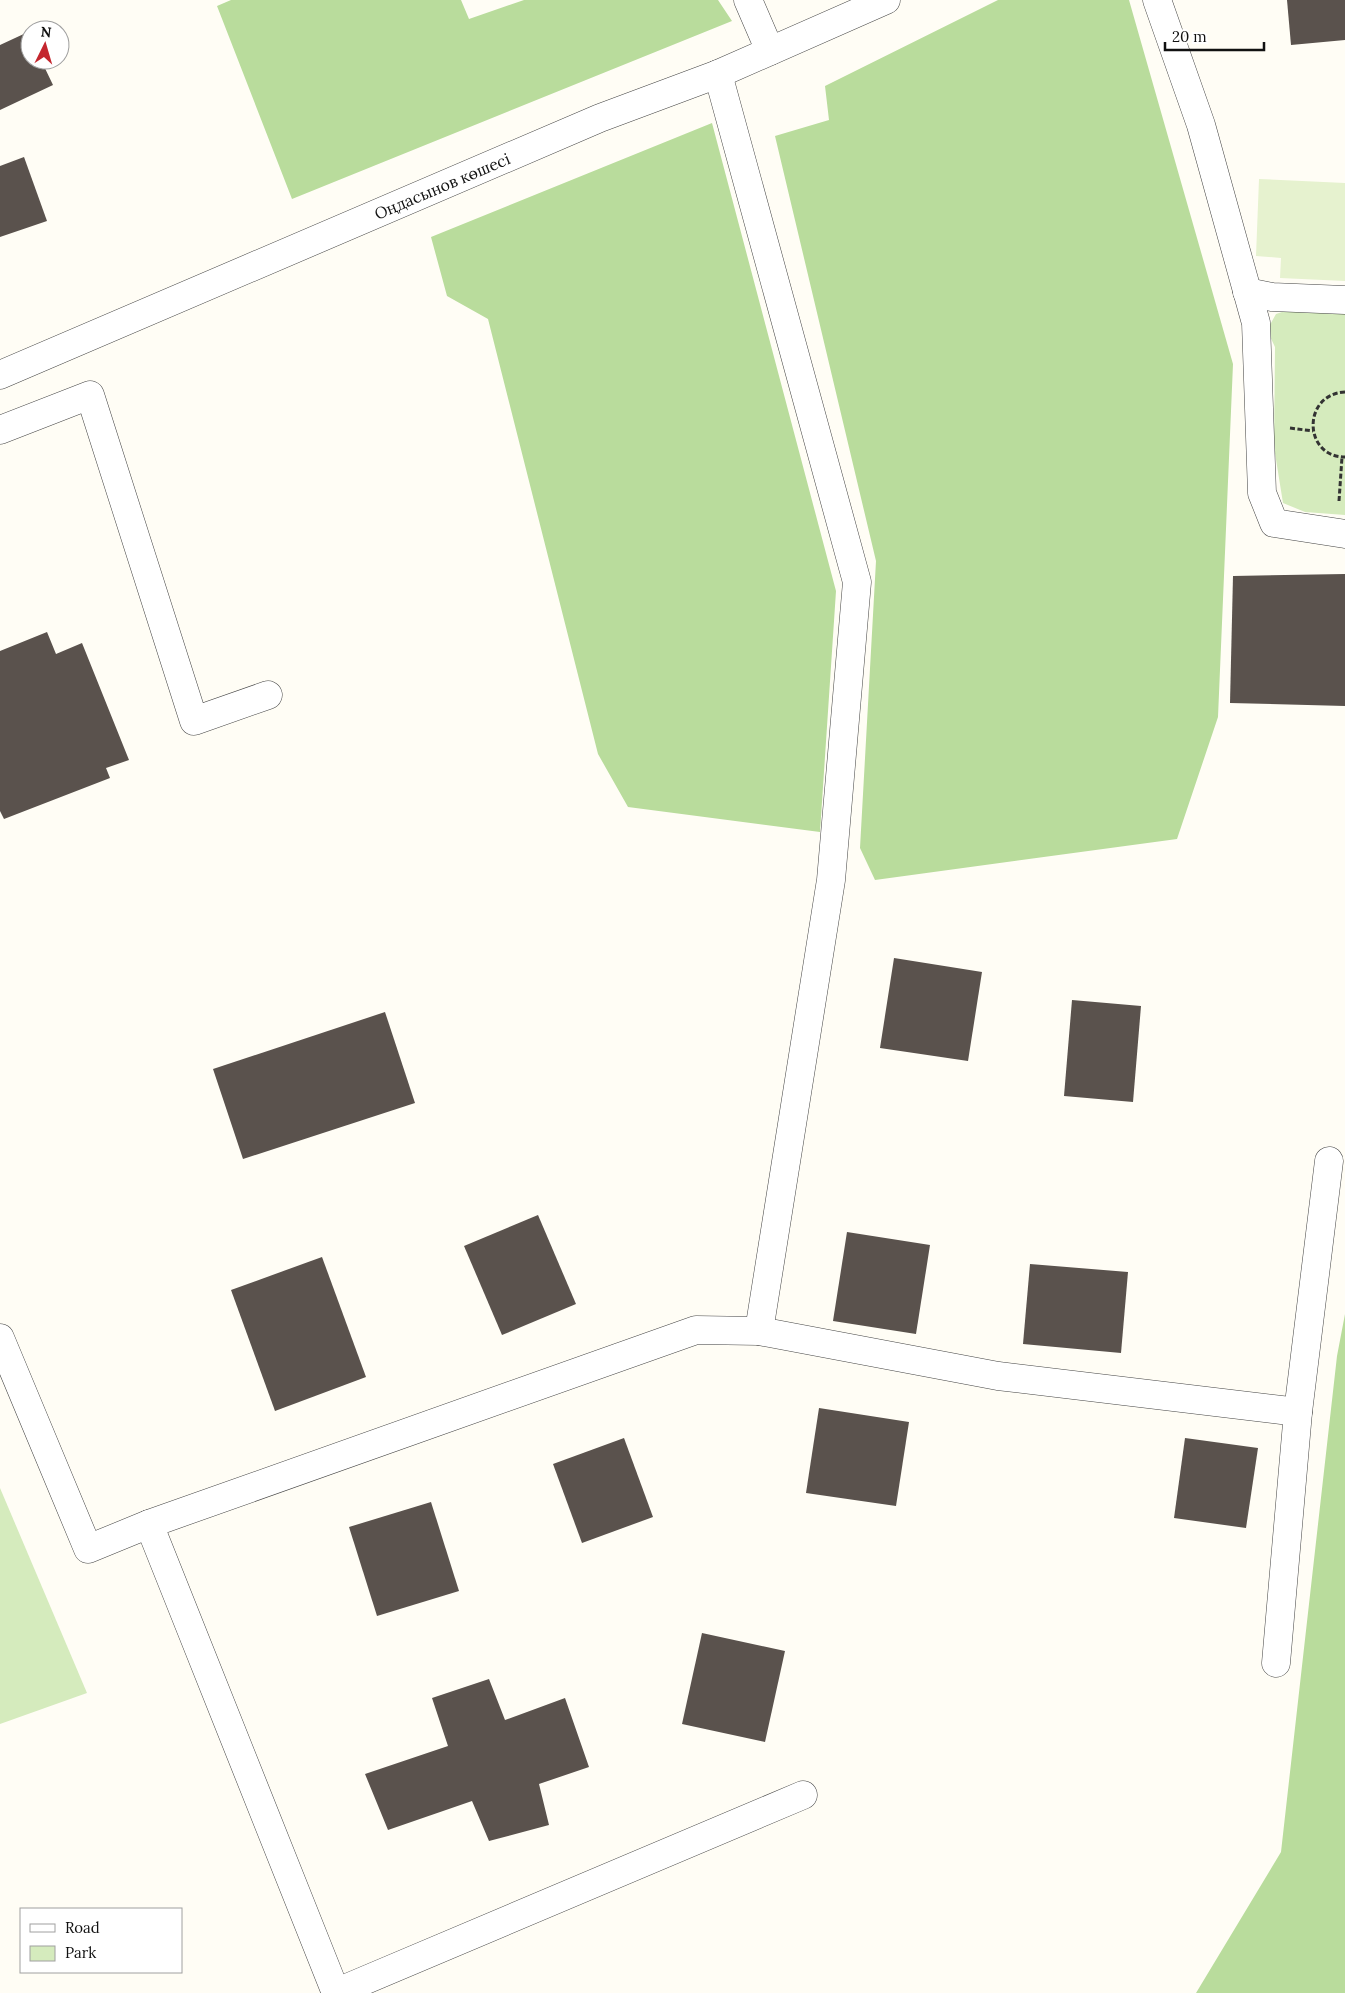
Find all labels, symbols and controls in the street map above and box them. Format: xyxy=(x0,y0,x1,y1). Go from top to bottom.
north arrow xyxy=(20,20,70,70)
scale bar xyxy=(1165,20,1264,52)
text: N xyxy=(40,23,52,42)
text: 20 m xyxy=(1172,27,1207,46)
street label: Оңдасынов көшесі xyxy=(371,148,513,224)
legend xyxy=(20,1908,182,1973)
text: Road xyxy=(65,1918,100,1937)
text: Park xyxy=(65,1943,96,1962)

